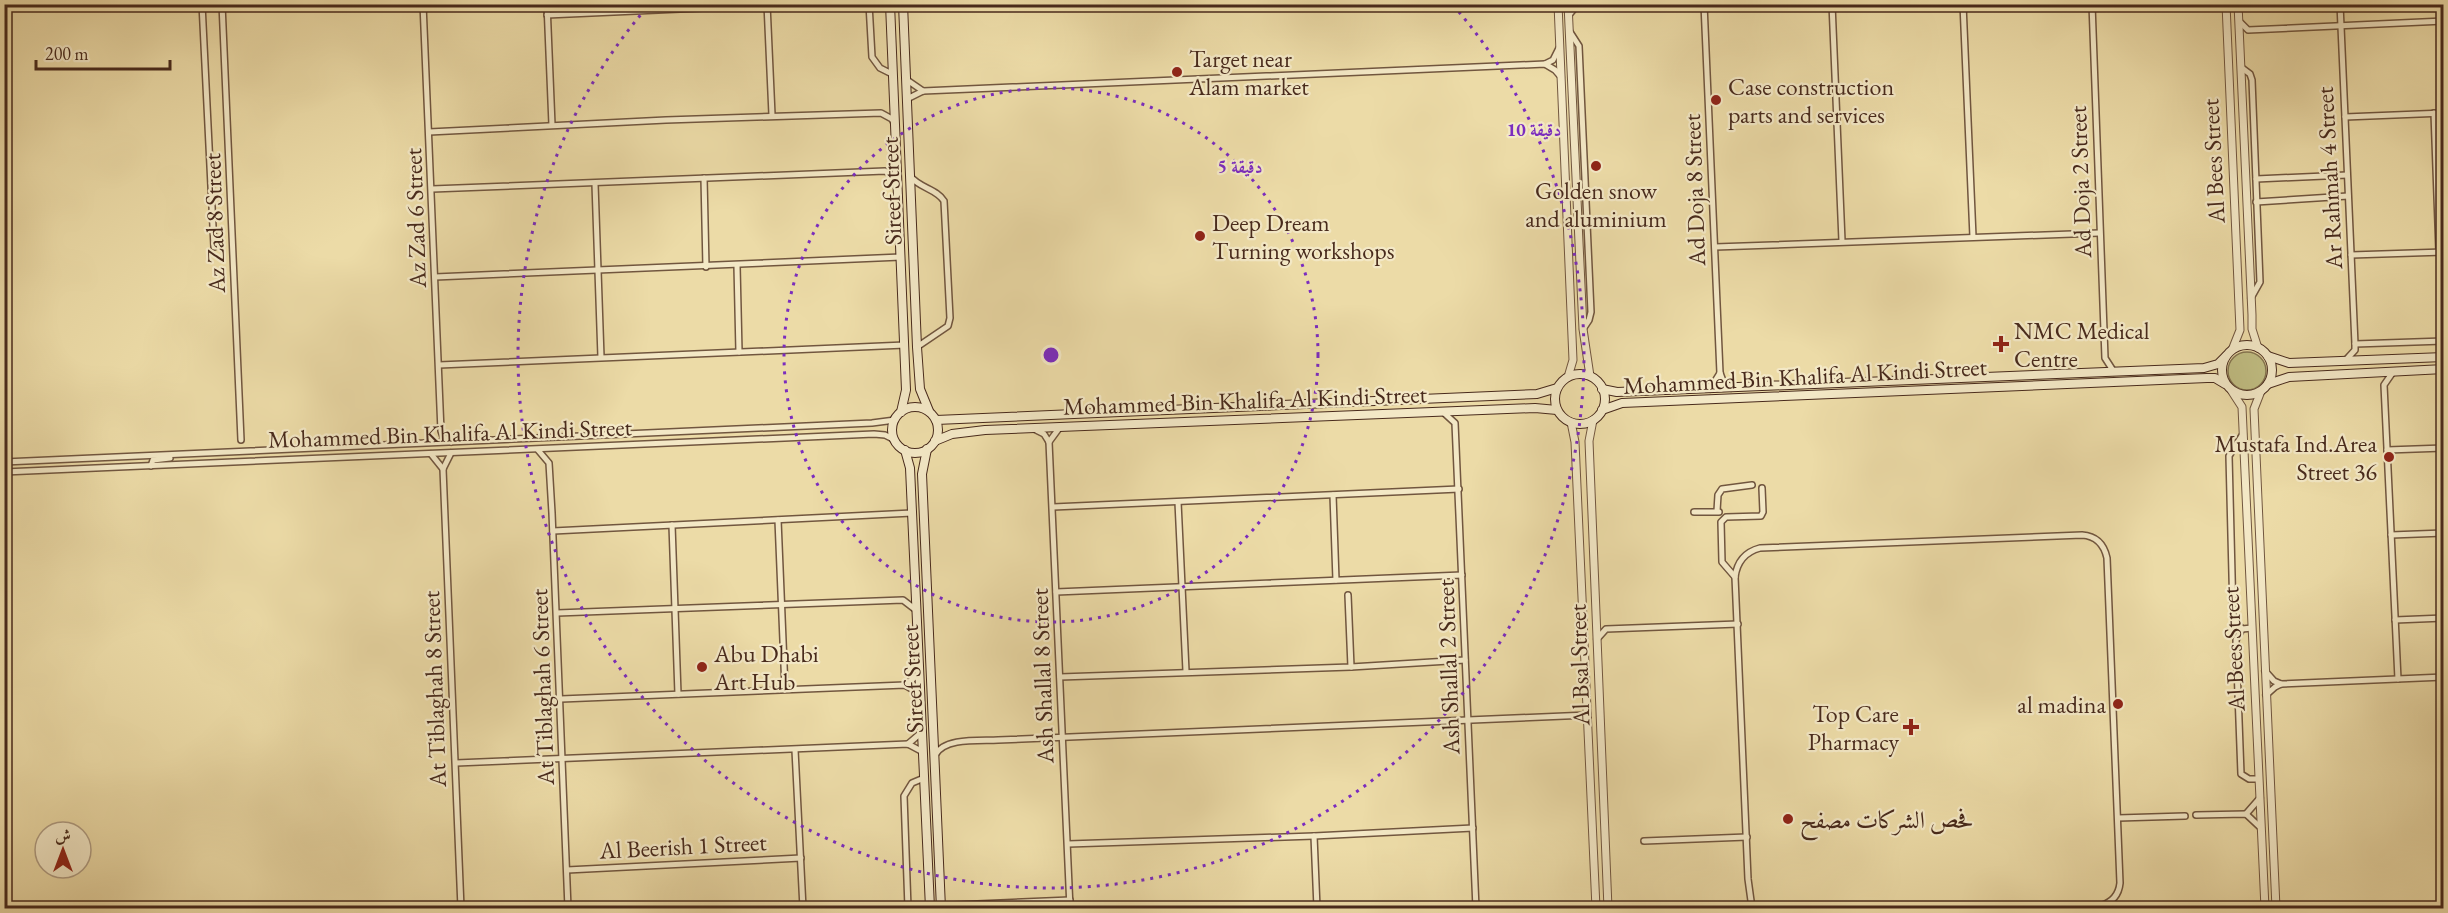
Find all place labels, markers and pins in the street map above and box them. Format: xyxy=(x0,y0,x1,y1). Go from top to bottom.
place label: Target near Alam market xyxy=(1188,43,1309,102)
marker: Target near Alam market xyxy=(1170,65,1184,79)
place label: Case construction parts and services xyxy=(1728,71,1894,130)
marker: Case construction parts and services xyxy=(1709,93,1723,107)
marker: Golden snow and aluminium xyxy=(1589,159,1603,173)
place label: Golden snow and aluminium xyxy=(1525,175,1667,234)
place label: Deep Dream Turning workshops xyxy=(1212,207,1394,266)
marker: Deep Dream Turning workshops xyxy=(1193,229,1207,243)
place label: NMC Medical Centre xyxy=(2014,315,2150,374)
marker: NMC Medical Centre xyxy=(1992,335,2010,353)
centre of rings xyxy=(1041,345,1061,365)
place label: Mustafa Ind.Area Street 36 xyxy=(2214,428,2377,487)
marker: Mustafa Ind.Area Street 36 xyxy=(2382,450,2396,464)
place label: Abu Dhabi Art Hub xyxy=(713,638,819,697)
marker: Abu Dhabi Art Hub xyxy=(695,660,709,674)
place label: al madina xyxy=(2017,689,2106,720)
marker: al madina xyxy=(2111,697,2125,711)
place label: Top Care Pharmacy xyxy=(1808,698,1899,757)
marker: Top Care Pharmacy xyxy=(1904,720,1918,734)
place label: فحص الشركات مصفح xyxy=(1800,804,1974,841)
marker: فحص الشركات مصفح xyxy=(1781,812,1795,826)

